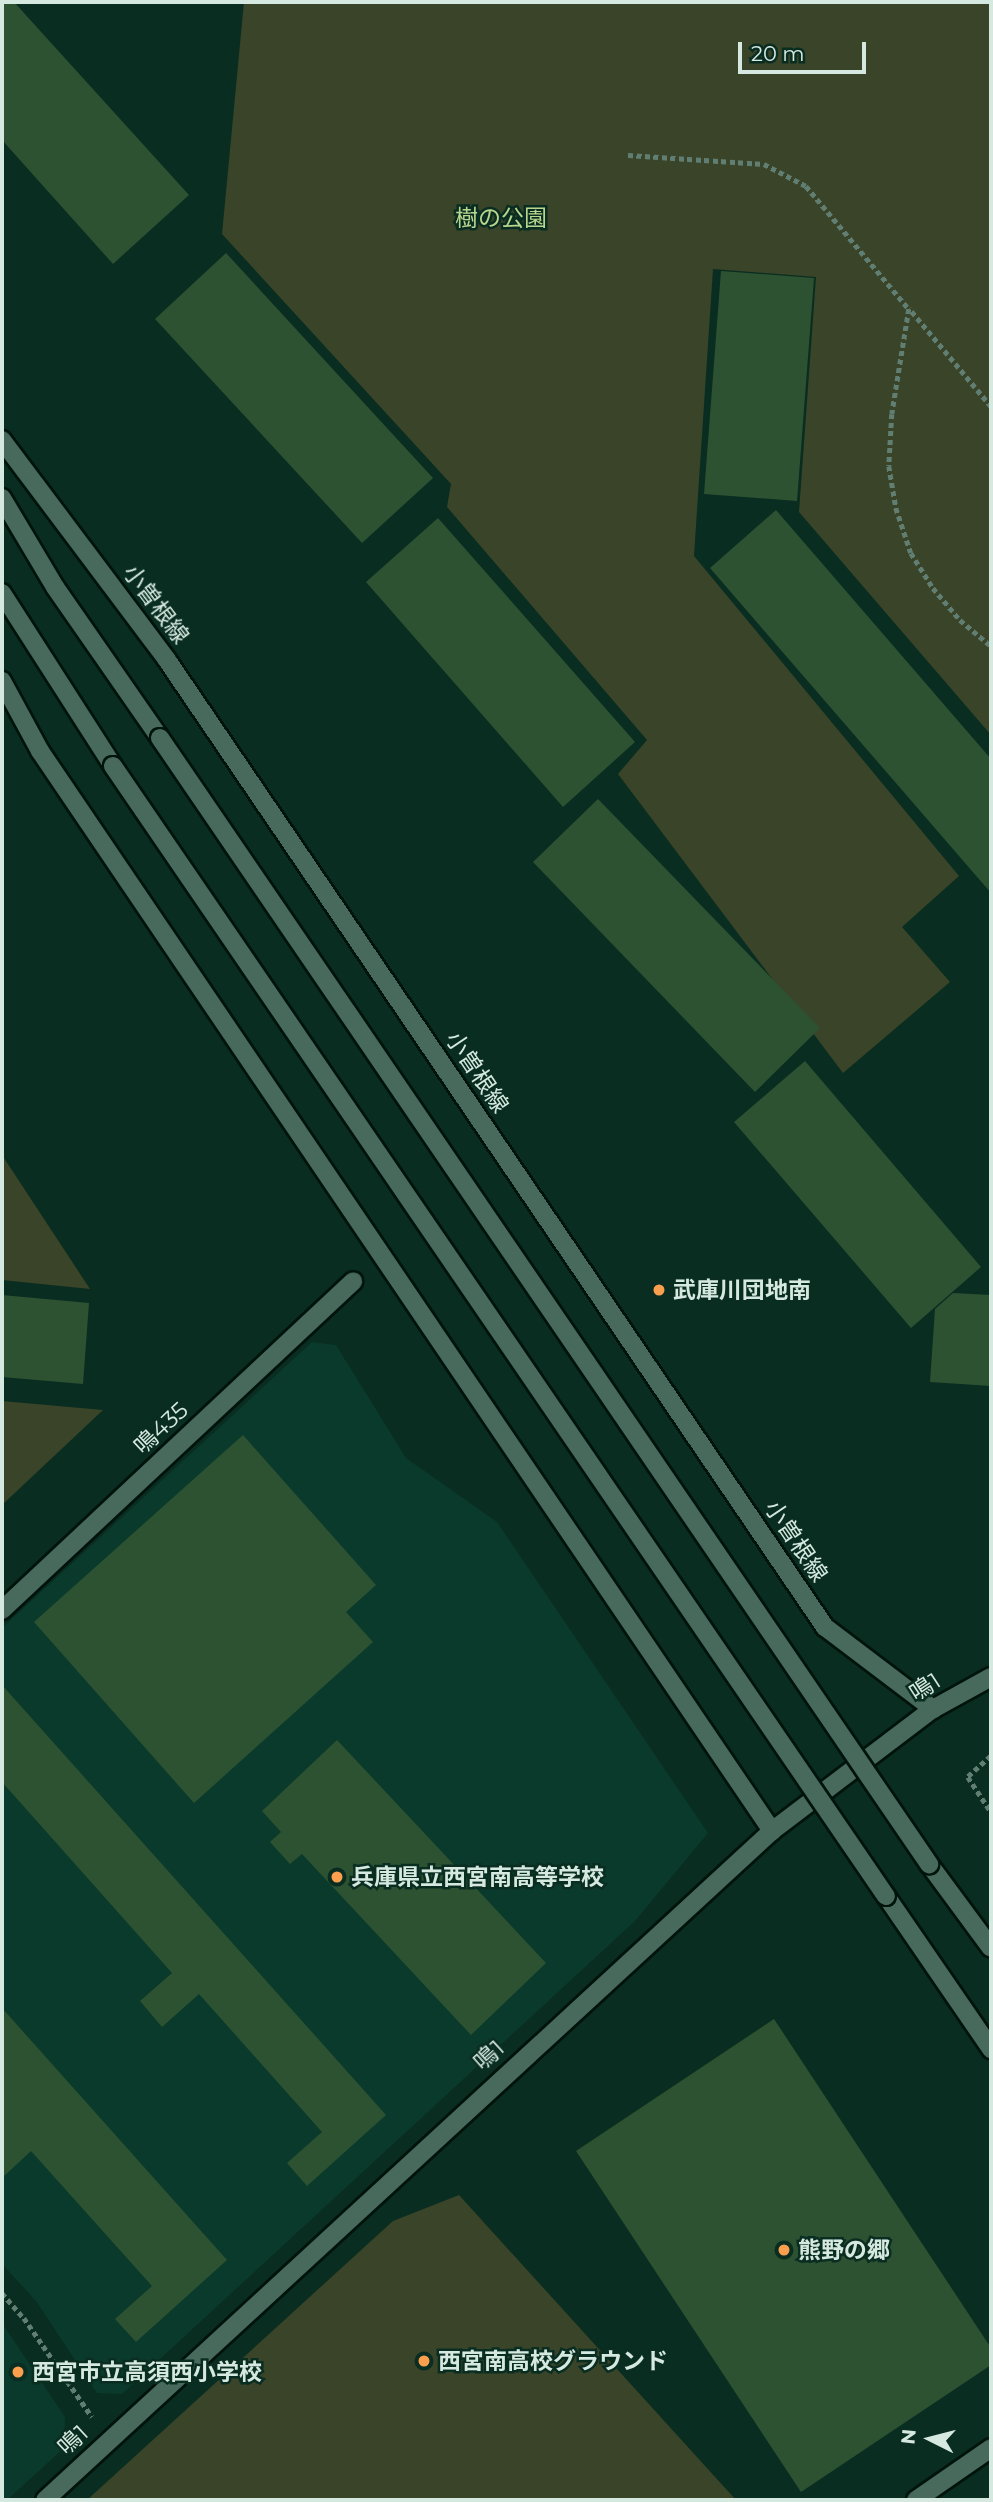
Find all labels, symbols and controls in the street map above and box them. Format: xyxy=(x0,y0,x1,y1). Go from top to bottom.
scale bar xyxy=(741,28,869,72)
text: 20 m xyxy=(751,41,805,66)
park label: 樹の公園 xyxy=(455,204,547,232)
street label: 小曽根線 xyxy=(117,559,195,649)
street label: 小曽根線 xyxy=(440,1026,514,1118)
place label: 武庫川団地南 xyxy=(673,1276,811,1304)
marker: 武庫川団地南 xyxy=(651,1282,667,1298)
street label: 鳴435 xyxy=(128,1396,194,1460)
street label: 小曽根線 xyxy=(759,1495,833,1587)
street label: 鳴1 xyxy=(904,1667,946,1707)
place label: 兵庫県立西宮南高等学校 xyxy=(351,1863,604,1891)
marker: 兵庫県立西宮南高等学校 xyxy=(329,1869,345,1885)
street label: 鳴1 xyxy=(468,2034,510,2076)
place label: 熊野の郷 xyxy=(798,2236,890,2264)
marker: 熊野の郷 xyxy=(776,2242,792,2258)
place label: 西宮南高校グラウンド xyxy=(438,2347,668,2375)
marker: 西宮南高校グラウンド xyxy=(416,2353,432,2369)
place label: 西宮市立高須西小学校 xyxy=(32,2358,262,2386)
marker: 西宮市立高須西小学校 xyxy=(10,2364,26,2380)
north arrow xyxy=(895,2404,965,2474)
street label: 鳴1 xyxy=(52,2419,94,2461)
text: N xyxy=(896,2428,921,2446)

